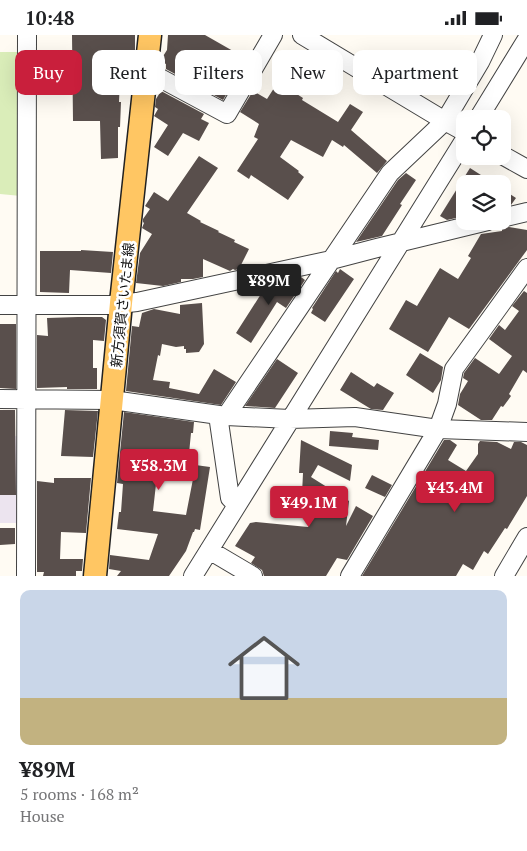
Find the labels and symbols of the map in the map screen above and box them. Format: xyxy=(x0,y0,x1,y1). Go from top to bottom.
street label: 新方須賀さいたま線 xyxy=(106,242,138,368)
pin: ¥89M xyxy=(239,263,299,306)
pin: ¥58.3M xyxy=(118,449,200,491)
pin: ¥43.4M xyxy=(414,471,496,513)
pin: ¥49.1M xyxy=(268,485,350,528)

